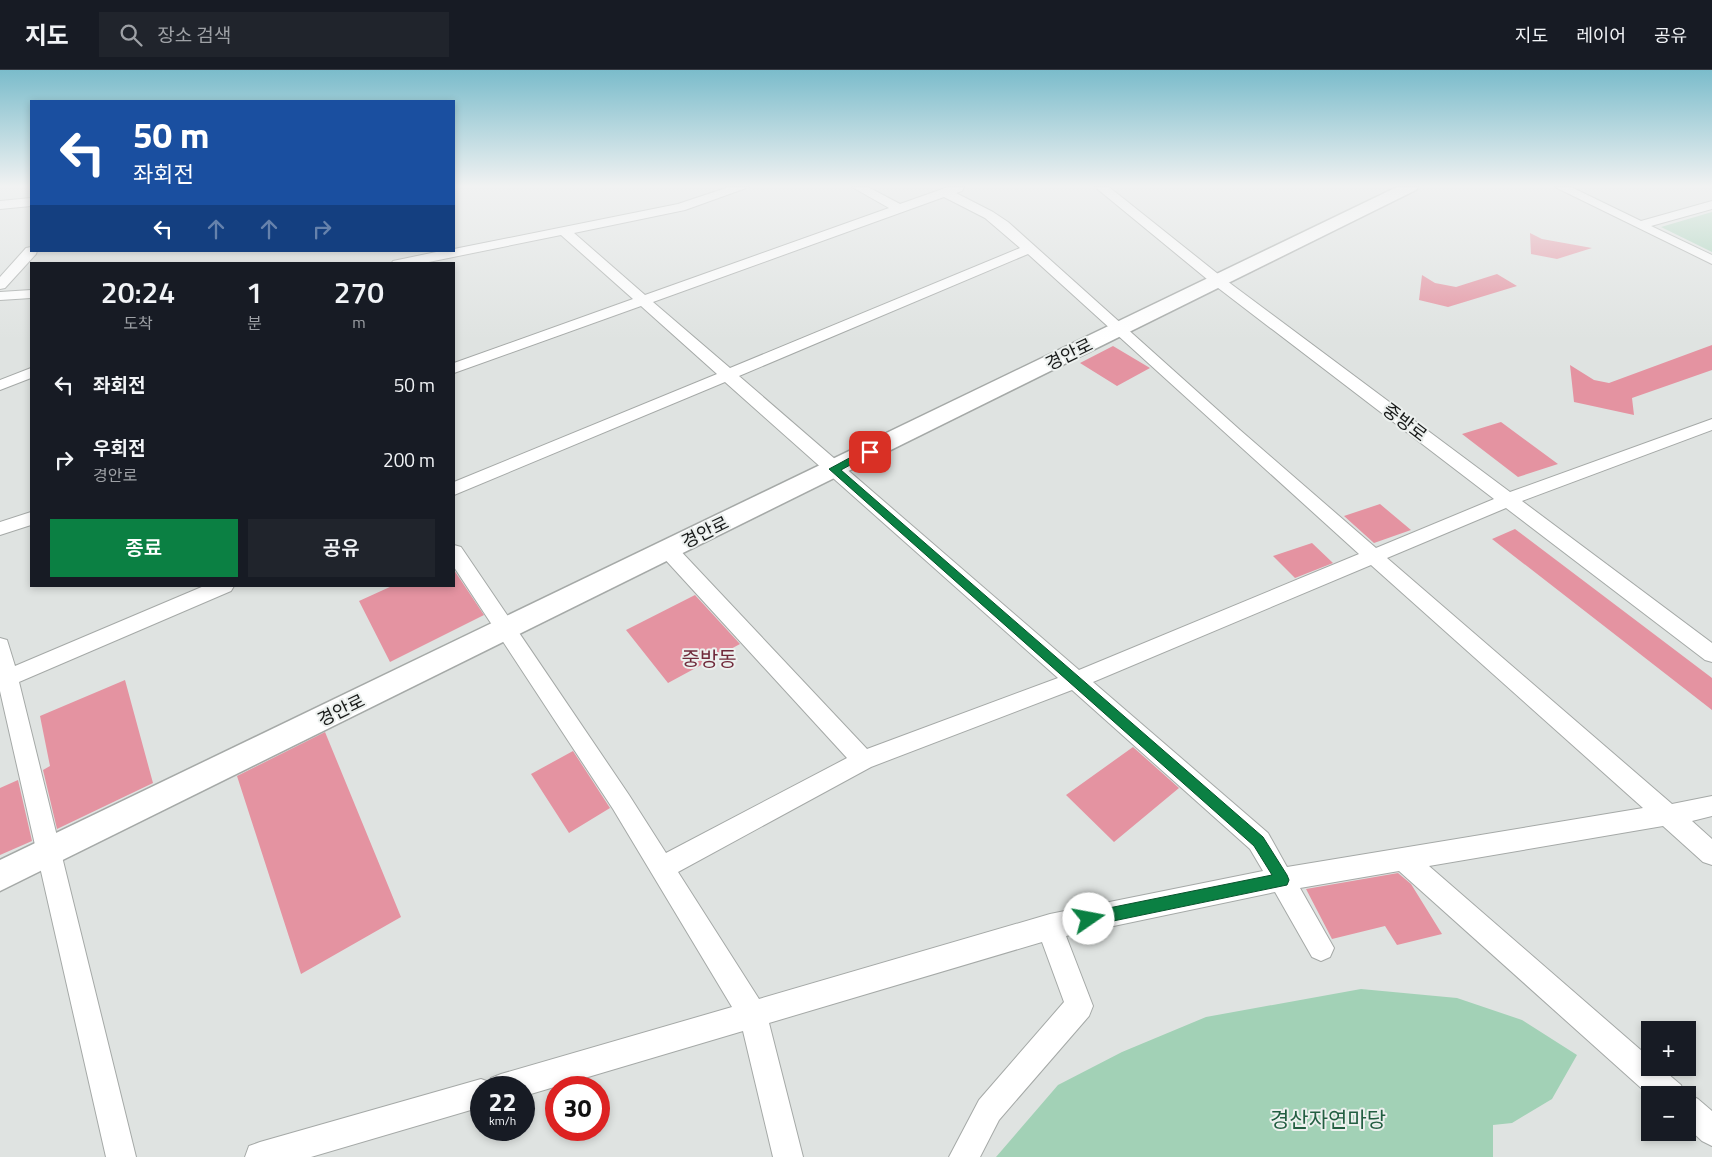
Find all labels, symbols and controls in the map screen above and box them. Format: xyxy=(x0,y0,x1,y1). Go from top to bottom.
search box xyxy=(99,12,449,57)
text: 지도 xyxy=(25,17,69,53)
text: 장소 검색 xyxy=(157,20,231,49)
icon: search xyxy=(117,21,145,49)
text: 지도 xyxy=(1515,22,1548,49)
text: 레이어 xyxy=(1576,22,1626,49)
text: 공유 xyxy=(1654,22,1687,49)
text: 50 m xyxy=(133,108,209,162)
icon: left xyxy=(50,120,115,185)
text: 좌회전 xyxy=(133,157,194,191)
icon: left xyxy=(149,215,177,243)
icon: ahead xyxy=(202,215,230,243)
icon: ahead xyxy=(255,215,283,243)
icon: right xyxy=(308,215,336,243)
text: 20:24 xyxy=(101,269,175,315)
text: 1 xyxy=(246,269,263,315)
text: 270 xyxy=(334,269,384,315)
text: m xyxy=(352,310,366,334)
text: 도착 xyxy=(123,311,153,335)
text: 분 xyxy=(247,311,262,335)
street label: 경안로 xyxy=(1041,331,1097,377)
text: 좌회전 xyxy=(93,370,145,399)
text: 50 m xyxy=(394,370,435,399)
icon: left xyxy=(50,371,78,399)
street label: 중방로 xyxy=(1377,396,1433,448)
pin xyxy=(849,431,891,473)
text: 우회전 xyxy=(93,433,145,462)
icon: arrive xyxy=(856,438,884,466)
text: 200 m xyxy=(383,445,435,474)
icon: right xyxy=(50,446,78,474)
text: 경안로 xyxy=(93,463,137,487)
street label: 경안로 xyxy=(677,509,733,555)
button: 종료 xyxy=(50,519,238,577)
button: 공유 xyxy=(248,519,435,577)
district label: 중방동 xyxy=(681,643,737,674)
street label: 경안로 xyxy=(313,687,369,733)
position arrow xyxy=(1062,892,1114,944)
map controls xyxy=(1641,1021,1696,1141)
button: + xyxy=(1641,1021,1696,1076)
speed limit sign: 30 xyxy=(545,1076,610,1141)
text: 22 xyxy=(488,1083,517,1121)
button: − xyxy=(1641,1086,1696,1141)
park label: 경산자연마당 xyxy=(1270,1103,1386,1135)
text: km/h xyxy=(489,1111,516,1130)

